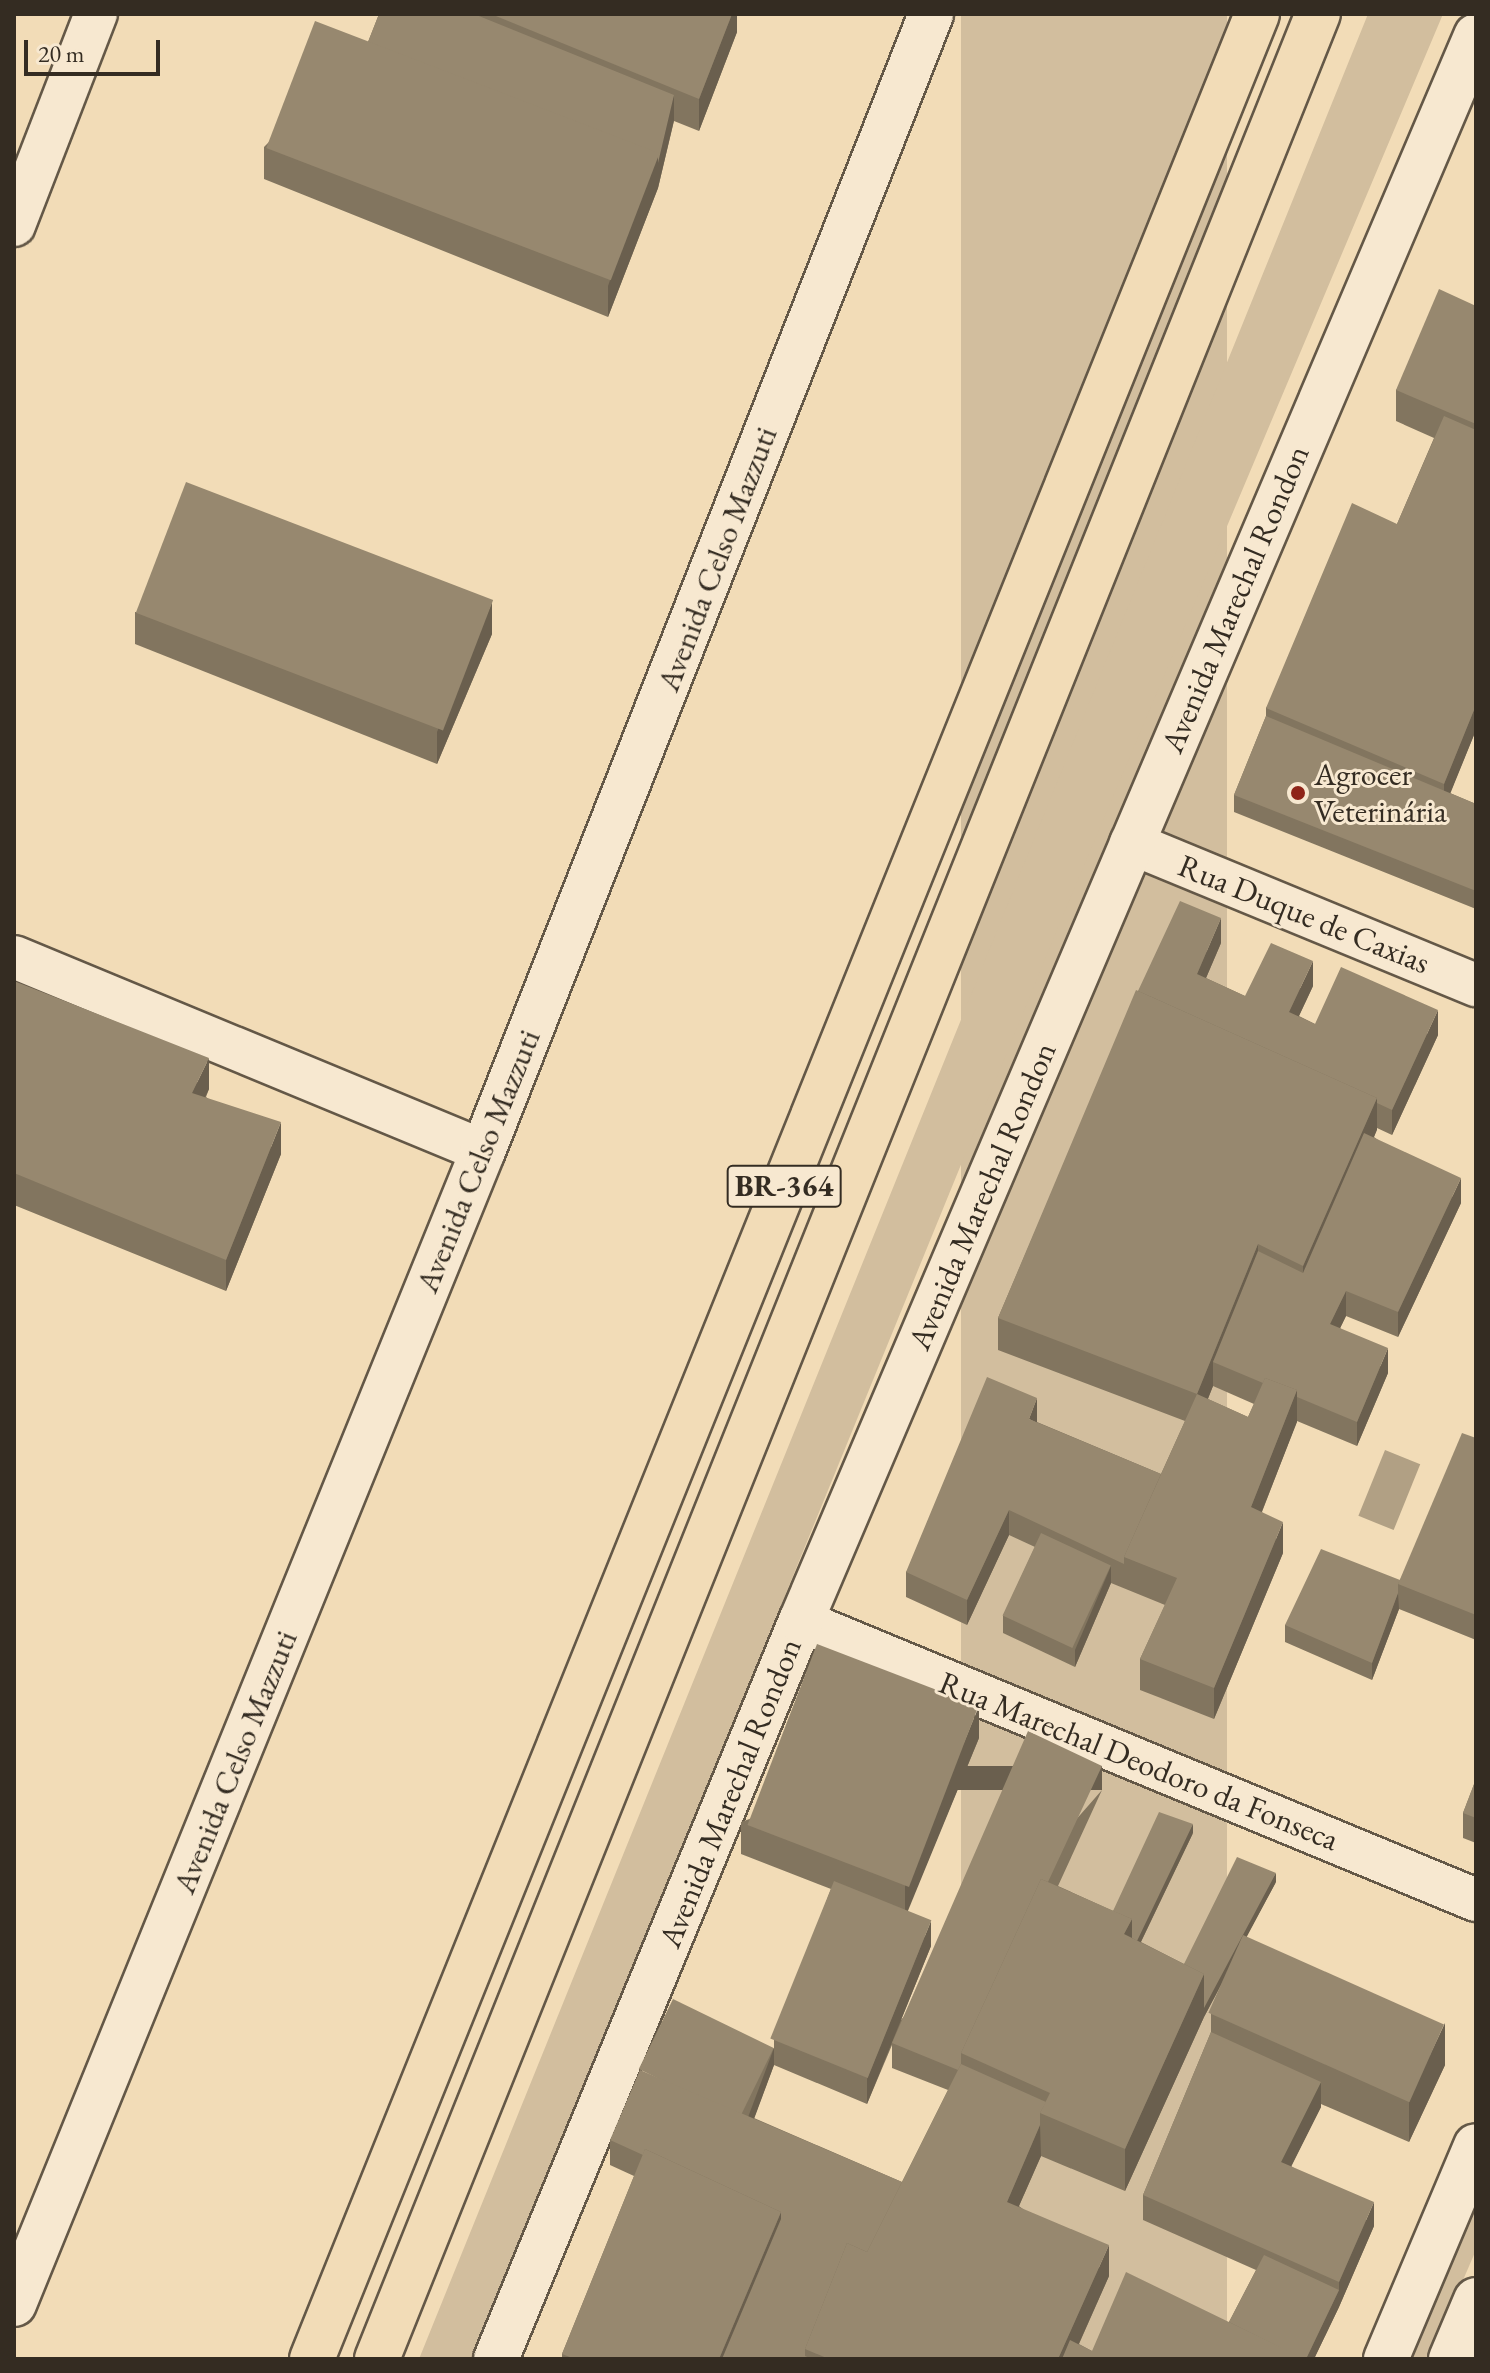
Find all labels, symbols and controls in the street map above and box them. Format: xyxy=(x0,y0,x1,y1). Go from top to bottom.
scale bar xyxy=(28,24,164,74)
text: 20 m xyxy=(38,38,85,69)
street label: Avenida Celso Mazzuti xyxy=(649,421,785,697)
street label: Avenida Marechal Rondon xyxy=(1153,439,1317,759)
place label: Agrocer Veterinária xyxy=(1314,756,1447,831)
marker: Agrocer Veterinária xyxy=(1289,784,1307,802)
street label: Rua Duque de Caxias xyxy=(1173,846,1435,982)
street label: Avenida Celso Mazzuti xyxy=(408,1024,548,1298)
street label: Avenida Marechal Rondon xyxy=(900,1036,1064,1356)
road number: BR-364 xyxy=(726,1160,842,1212)
street label: Avenida Celso Mazzuti xyxy=(165,1625,305,1899)
street label: Avenida Marechal Rondon xyxy=(650,1633,810,1953)
street label: Rua Marechal Deodoro da Fonseca xyxy=(934,1663,1344,1859)

